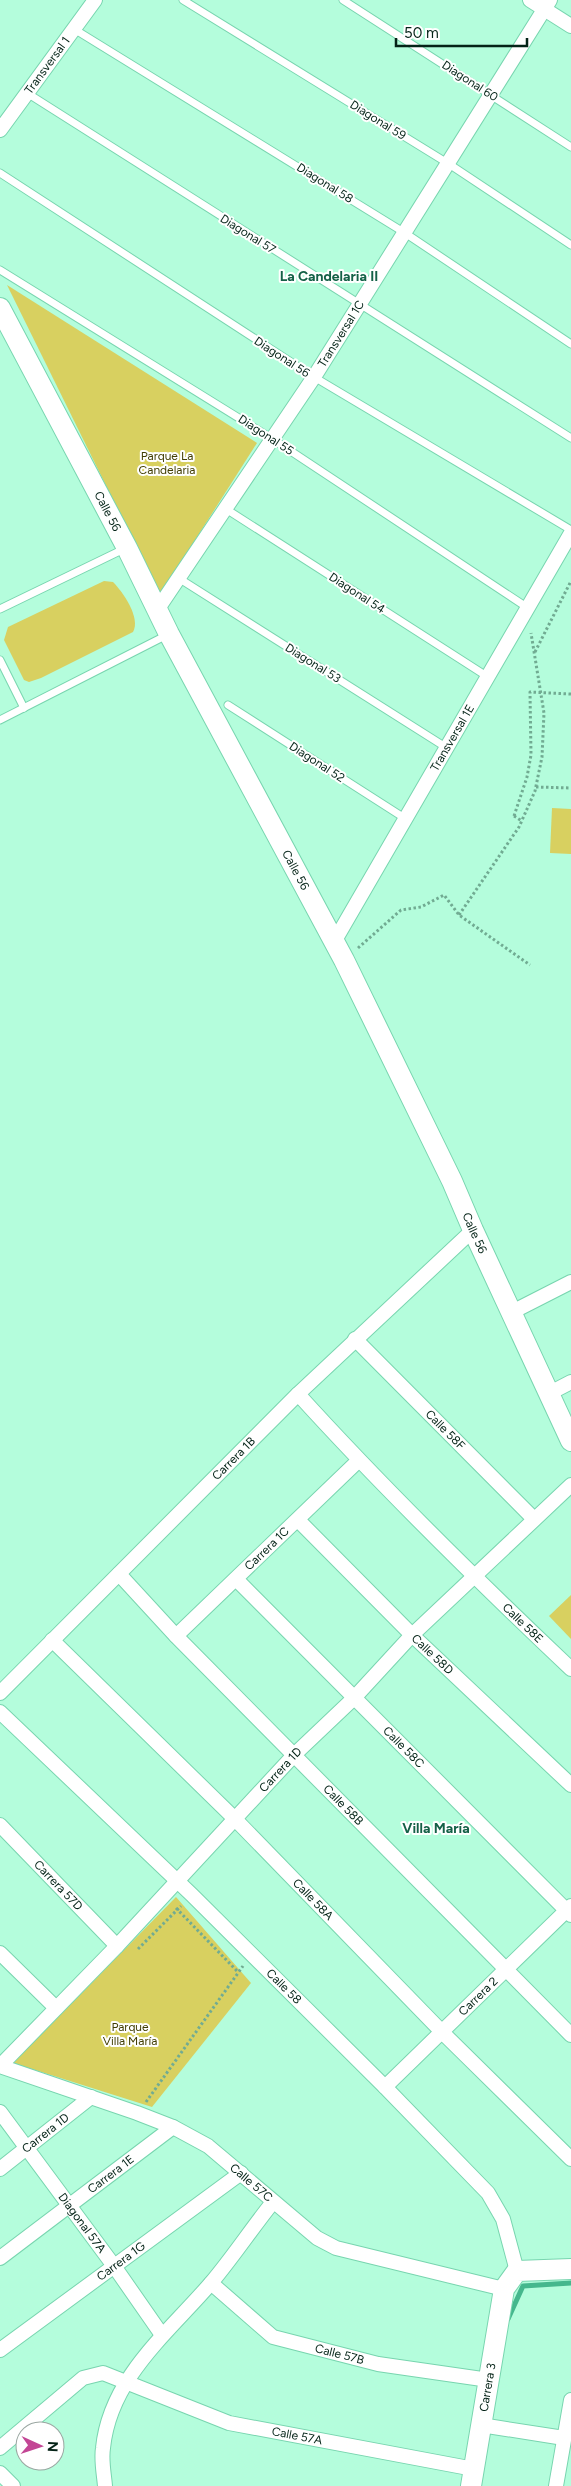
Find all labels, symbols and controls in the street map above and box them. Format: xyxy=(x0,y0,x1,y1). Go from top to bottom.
scale bar xyxy=(396,15,527,47)
text: 50 m xyxy=(404,24,439,42)
street label: Transversal 1 xyxy=(22,34,73,97)
street label: Diagonal 60 xyxy=(439,58,501,104)
street label: Diagonal 59 xyxy=(347,97,409,143)
street label: Diagonal 58 xyxy=(294,160,356,206)
street label: Diagonal 57 xyxy=(218,211,279,257)
district label: La Candelaria II xyxy=(280,268,378,285)
street label: Transversal 1C xyxy=(315,297,367,370)
street label: Diagonal 56 xyxy=(252,334,313,380)
street label: Diagonal 55 xyxy=(236,412,296,458)
park label: Parque La Candelaria xyxy=(139,449,195,477)
street label: Calle 56 xyxy=(91,489,124,534)
street label: Diagonal 54 xyxy=(326,570,388,617)
street label: Diagonal 53 xyxy=(283,640,343,686)
street label: Transversal 1E xyxy=(428,702,477,774)
street label: Diagonal 52 xyxy=(287,739,347,785)
street label: Calle 56 xyxy=(279,848,312,892)
street label: Calle 56 xyxy=(459,1211,490,1256)
street label: Calle 58F xyxy=(423,1407,468,1453)
street label: Carrera 1B xyxy=(209,1434,258,1483)
street label: Carrera 1C xyxy=(242,1524,292,1573)
street label: Calle 58E xyxy=(500,1600,546,1646)
street label: Calle 58D xyxy=(409,1631,456,1677)
street label: Calle 58C xyxy=(380,1724,427,1771)
street label: Carrera 1D xyxy=(256,1744,305,1795)
street label: Calle 58B xyxy=(320,1782,366,1828)
district label: Villa María xyxy=(402,1820,470,1837)
street label: Carrera 57D xyxy=(31,1857,86,1913)
street label: Calle 58A xyxy=(290,1876,336,1923)
street label: Calle 58 xyxy=(264,1966,304,2007)
street label: Carrera 2 xyxy=(456,1974,501,2019)
park label: Parque Villa María xyxy=(103,2020,157,2048)
street label: Carrera 1D xyxy=(19,2110,72,2156)
street label: Carrera 1E xyxy=(85,2152,137,2196)
street label: Calle 57C xyxy=(227,2161,276,2205)
street label: Diagonal 57A xyxy=(55,2190,109,2256)
street label: Carrera 1G xyxy=(94,2239,148,2284)
street label: Calle 57B xyxy=(314,2341,366,2367)
street label: Carrera 3 xyxy=(477,2362,498,2413)
north arrow xyxy=(15,2421,65,2471)
street label: Calle 57A xyxy=(271,2424,323,2447)
text: N xyxy=(44,2441,61,2453)

